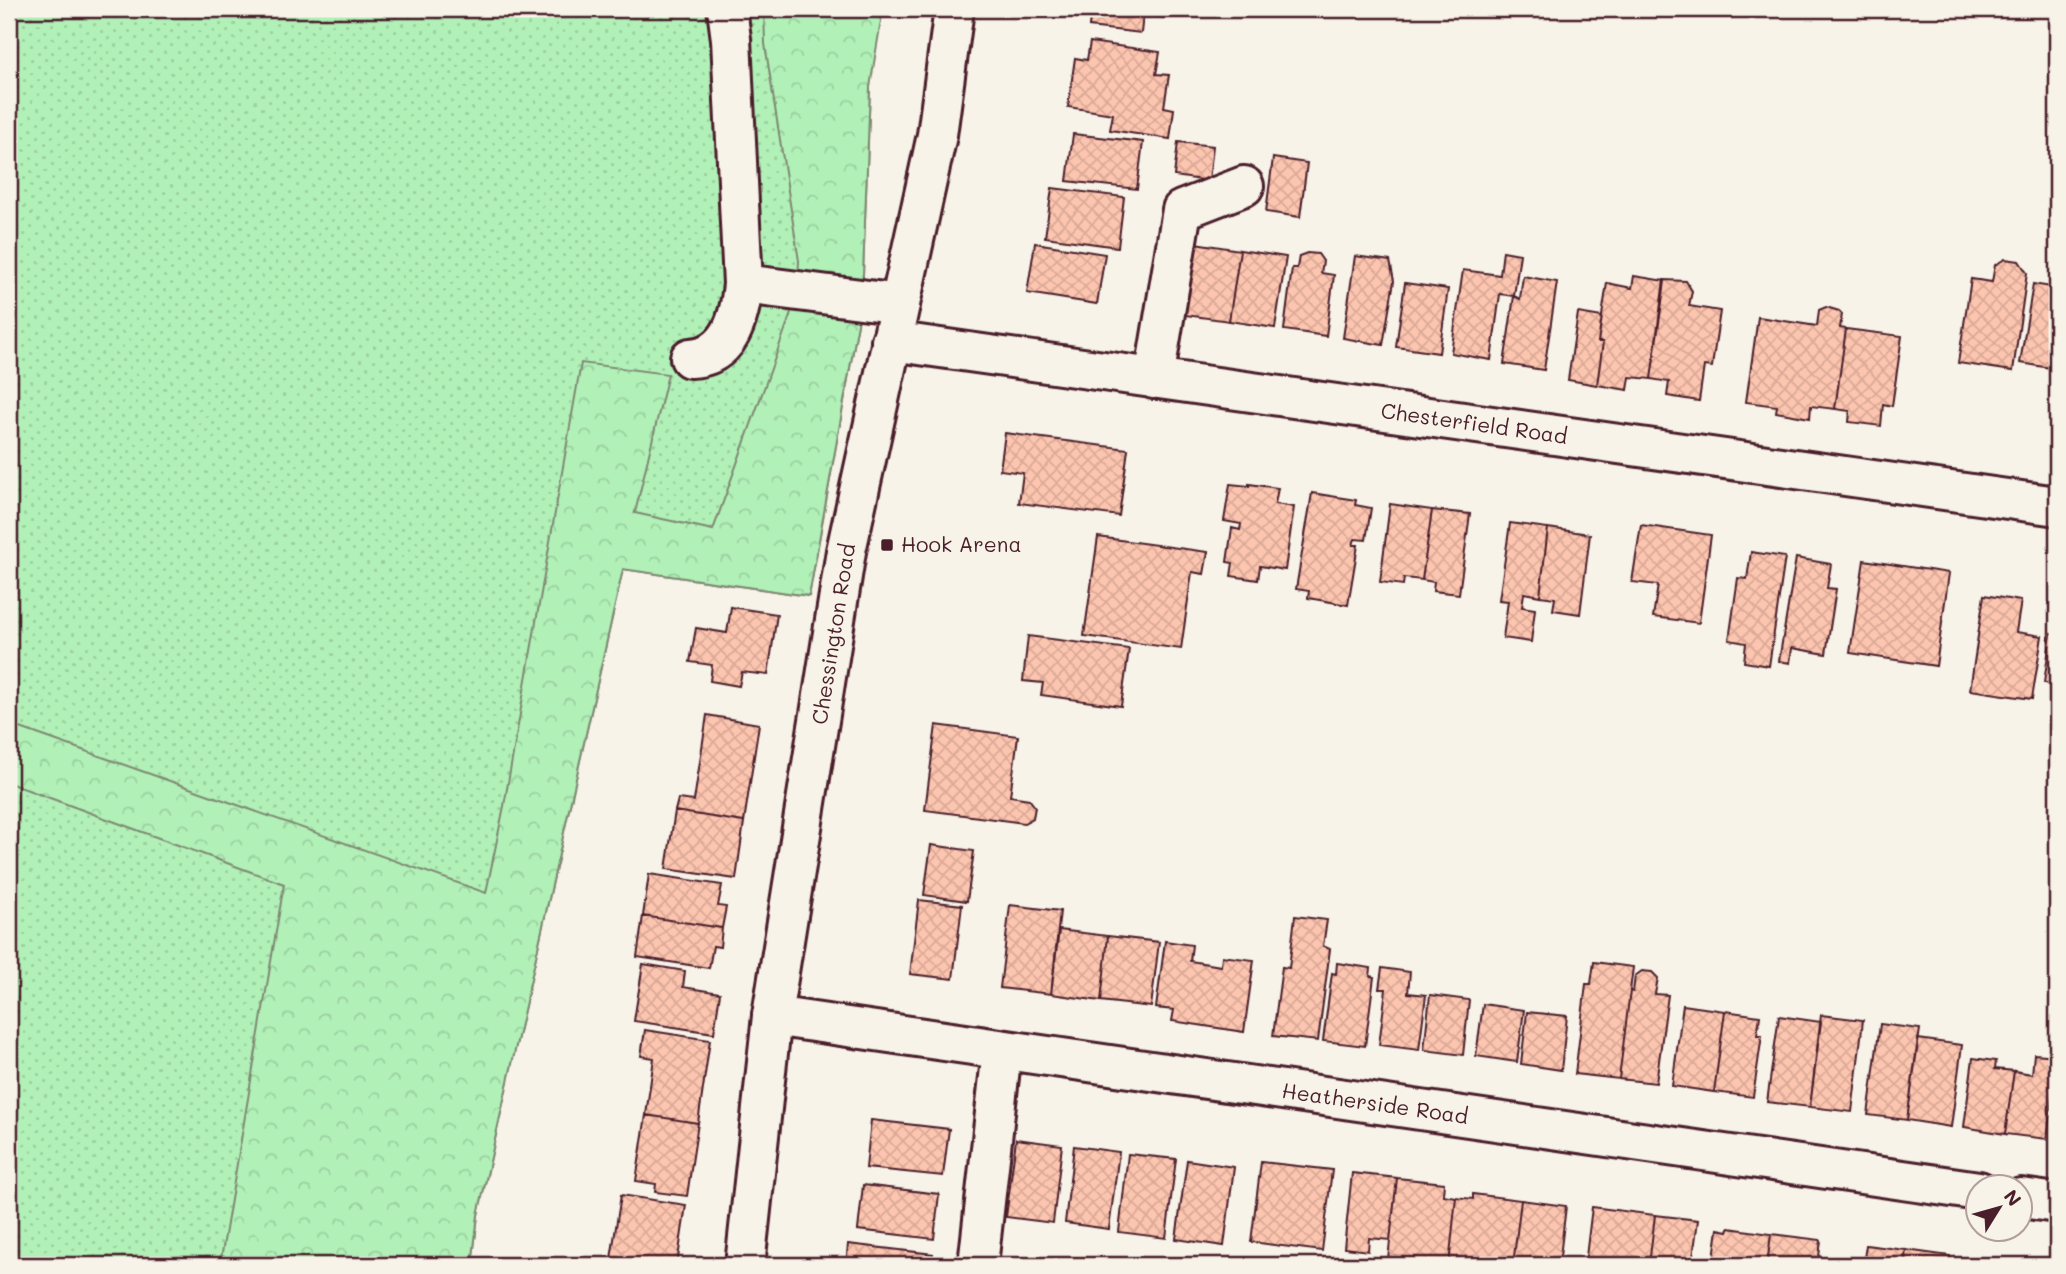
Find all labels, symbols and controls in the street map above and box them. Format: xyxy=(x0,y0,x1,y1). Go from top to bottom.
street label: Chesterfield Road xyxy=(1379,396,1569,449)
place label: Hook Arena xyxy=(901,530,1022,557)
marker: Hook Arena xyxy=(879,537,895,553)
street label: Chessington Road xyxy=(805,541,860,726)
street label: Heatherside Road xyxy=(1280,1076,1470,1129)
north arrow xyxy=(1965,1172,2035,1242)
text: N xyxy=(1999,1184,2027,1211)

